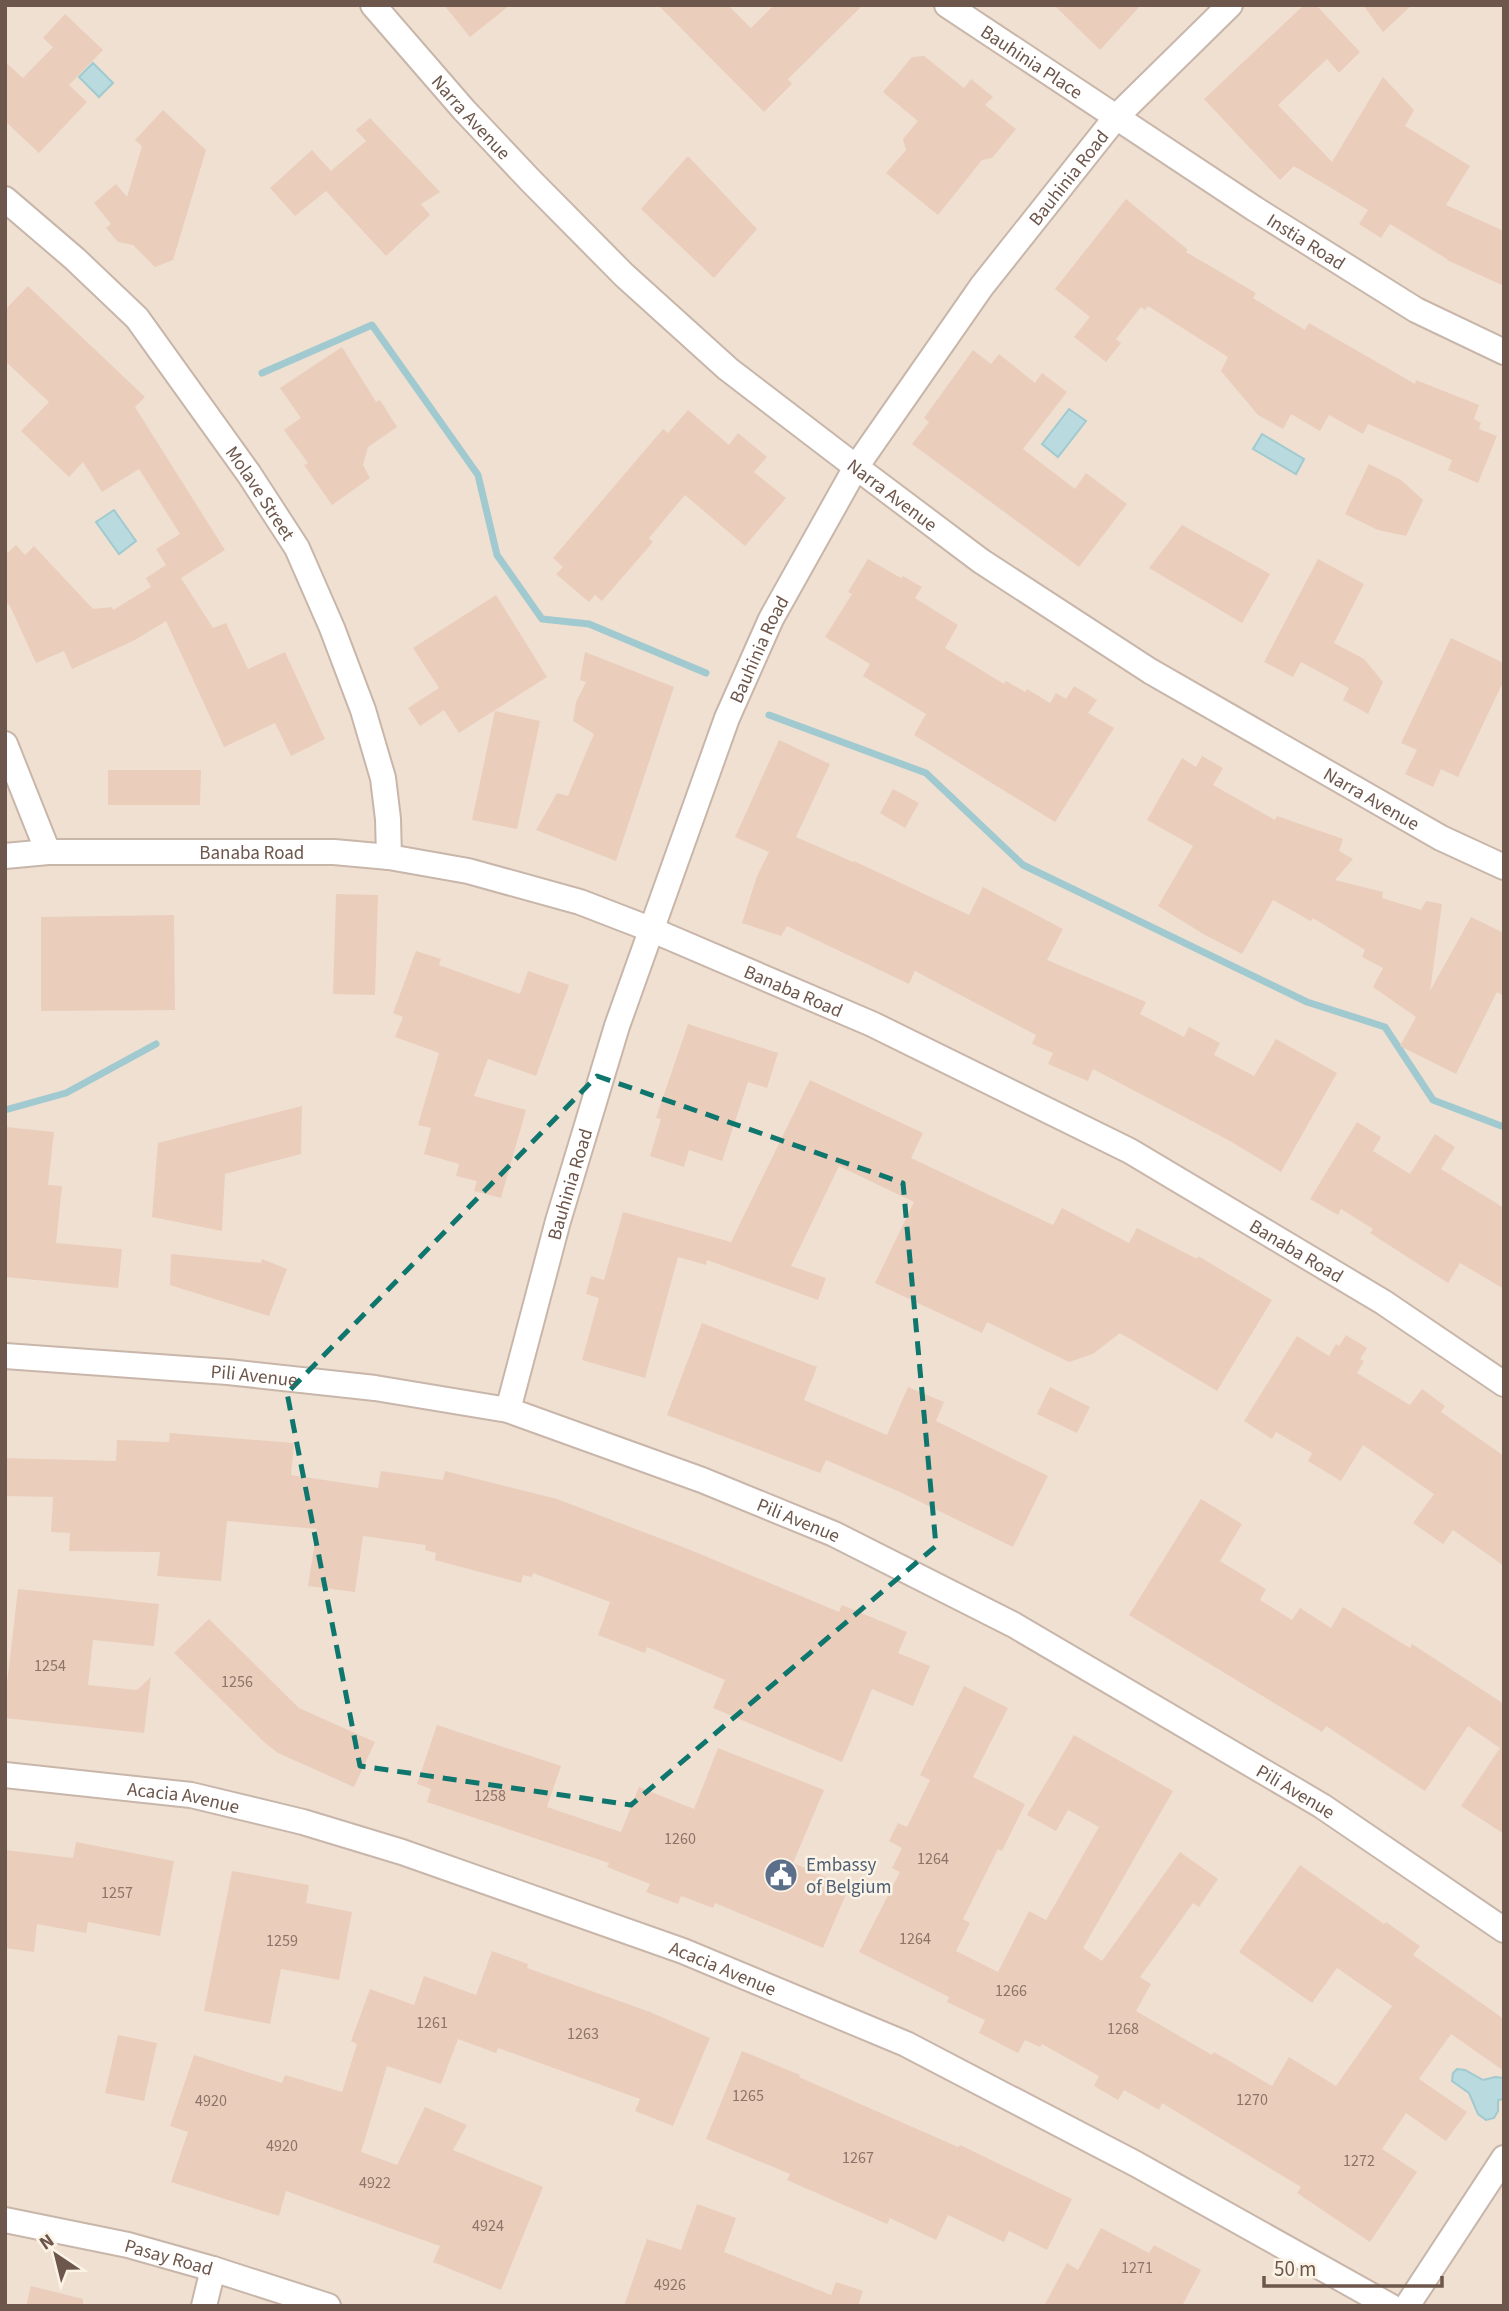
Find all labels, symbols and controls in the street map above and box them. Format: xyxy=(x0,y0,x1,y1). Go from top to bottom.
street label: Bauhinia Place xyxy=(975,19,1088,106)
street label: Narra Avenue xyxy=(424,69,516,166)
street label: Bauhinia Road xyxy=(1023,125,1116,232)
street label: Instia Road xyxy=(1261,208,1350,277)
street label: Molave Street xyxy=(218,441,301,547)
street label: Narra Avenue xyxy=(841,453,942,539)
street label: Bauhinia Road xyxy=(723,591,796,708)
street label: Narra Avenue xyxy=(1318,761,1424,838)
street label: Banaba Road xyxy=(199,840,304,867)
street label: Banaba Road xyxy=(739,959,847,1025)
street label: Bauhinia Road xyxy=(541,1125,600,1243)
street label: Banaba Road xyxy=(1244,1213,1348,1290)
street label: Pili Avenue xyxy=(210,1359,299,1395)
street label: Pili Avenue xyxy=(753,1492,844,1550)
house number: 1254 xyxy=(34,1655,66,1677)
house number: 1256 xyxy=(221,1671,253,1693)
street label: Pili Avenue xyxy=(1251,1758,1340,1826)
street label: Acacia Avenue xyxy=(126,1776,242,1821)
house number: 1258 xyxy=(474,1785,506,1807)
house number: 1260 xyxy=(664,1828,696,1850)
house number: 1264 xyxy=(917,1848,949,1870)
place label: Embassy of Belgium xyxy=(806,1852,891,1901)
public building icon: Embassy of Belgium xyxy=(762,1856,800,1894)
house number: 1257 xyxy=(101,1882,133,1904)
house number: 1264 xyxy=(899,1928,931,1950)
house number: 1259 xyxy=(266,1930,298,1952)
street label: Acacia Avenue xyxy=(665,1935,780,2003)
house number: 1266 xyxy=(995,1980,1027,2002)
house number: 1261 xyxy=(416,2012,448,2034)
house number: 1268 xyxy=(1107,2018,1139,2040)
house number: 1263 xyxy=(567,2023,599,2045)
house number: 1265 xyxy=(732,2085,764,2107)
house number: 1270 xyxy=(1236,2089,1268,2111)
house number: 4920 xyxy=(195,2090,227,2112)
house number: 4920 xyxy=(266,2135,298,2157)
house number: 1267 xyxy=(842,2147,874,2169)
house number: 1272 xyxy=(1343,2150,1375,2172)
house number: 4922 xyxy=(359,2172,391,2194)
house number: 4924 xyxy=(472,2215,504,2237)
north arrow xyxy=(21,2220,91,2290)
text: N xyxy=(34,2228,60,2257)
street label: Pasay Road xyxy=(121,2233,216,2283)
scale bar xyxy=(1264,2244,1442,2288)
text: 50 m xyxy=(1274,2254,1316,2284)
house number: 1271 xyxy=(1121,2257,1153,2279)
house number: 4926 xyxy=(654,2274,686,2296)

